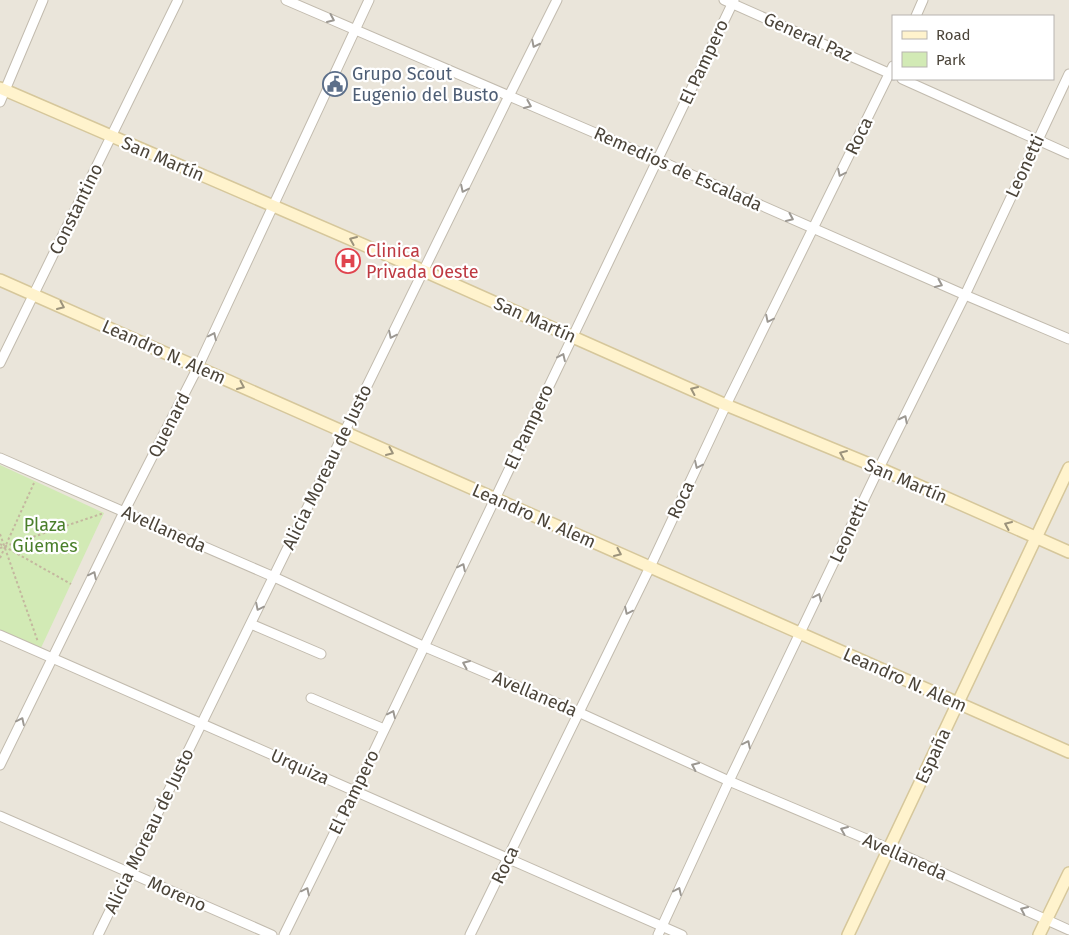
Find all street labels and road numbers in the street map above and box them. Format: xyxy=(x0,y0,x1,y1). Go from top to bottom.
street label: General Paz xyxy=(760,8,856,66)
street label: El Pampero xyxy=(675,16,733,108)
street label: Roca xyxy=(840,113,878,159)
street label: Remedios de Escalada xyxy=(590,122,766,216)
street label: Leonetti xyxy=(1001,131,1049,201)
street label: San Martín xyxy=(118,132,208,186)
street label: Constantino xyxy=(45,160,107,258)
street label: San Martín xyxy=(490,292,580,348)
street label: Leandro N. Alem xyxy=(99,315,229,389)
street label: Alicia Moreau de Justo xyxy=(277,381,377,553)
street label: El Pampero xyxy=(500,381,558,473)
street label: Quenard xyxy=(143,389,195,461)
street label: San Martín xyxy=(861,454,951,508)
street label: Roca xyxy=(663,478,699,522)
street label: Leandro N. Alem xyxy=(469,479,599,553)
street label: Leonetti xyxy=(825,496,873,566)
street label: Avellaneda xyxy=(118,501,210,557)
street label: Leandro N. Alem xyxy=(840,643,970,717)
street label: Avellaneda xyxy=(489,666,581,722)
street label: España xyxy=(911,725,955,787)
street label: Urquiza xyxy=(267,744,333,790)
street label: Alicia Moreau de Justo xyxy=(99,745,199,917)
street label: El Pampero xyxy=(324,746,384,838)
street label: Avellaneda xyxy=(859,829,951,885)
street label: Roca xyxy=(486,842,524,888)
street label: Moreno xyxy=(144,871,210,917)

